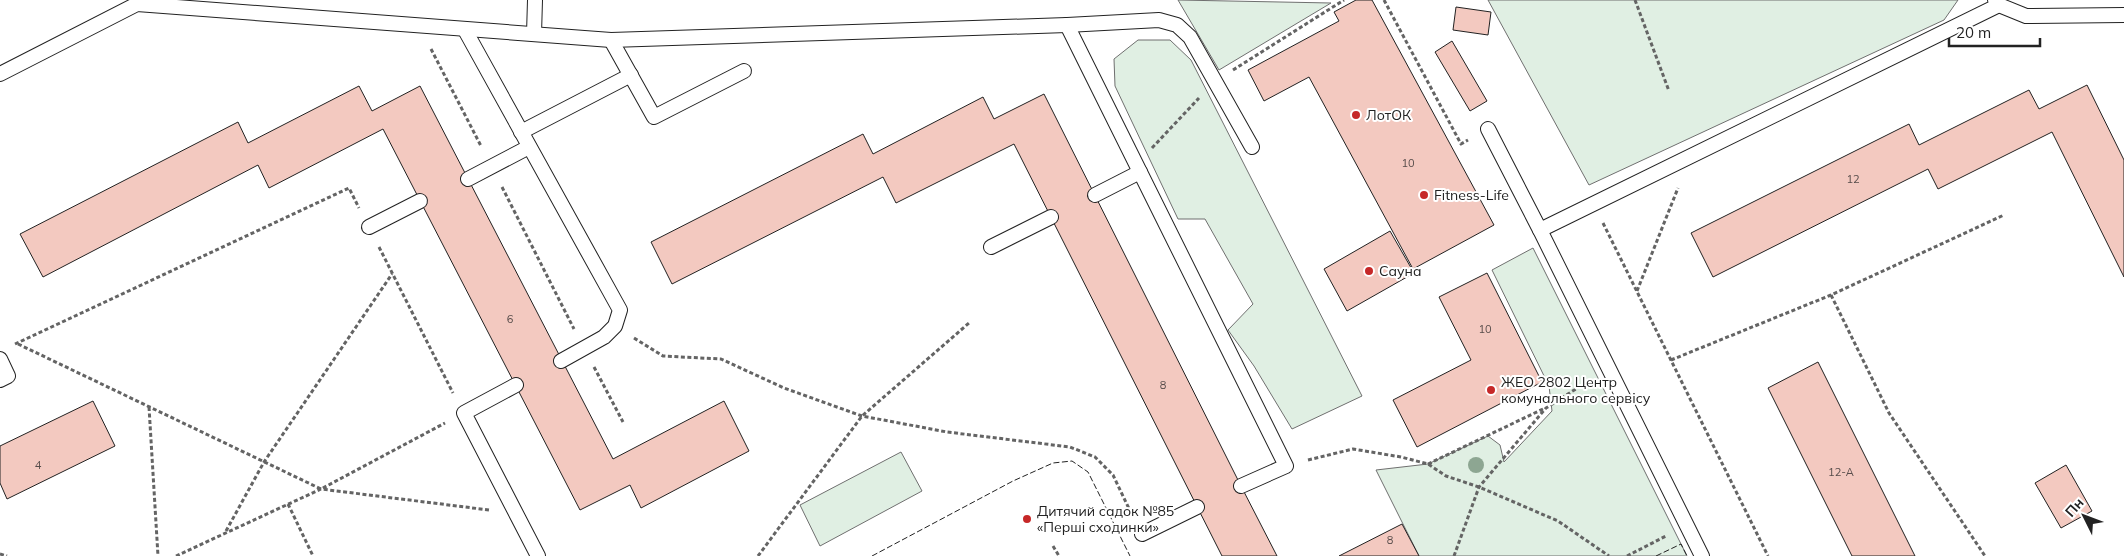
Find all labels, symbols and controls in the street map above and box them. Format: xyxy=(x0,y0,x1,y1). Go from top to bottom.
scale bar xyxy=(1949,15,2040,47)
text: 20 m xyxy=(1956,23,1991,42)
place label: ЛотОК xyxy=(1366,106,1412,124)
marker: ЛотОК xyxy=(1350,109,1362,121)
house number: 10 xyxy=(1401,156,1415,170)
house number: 12 xyxy=(1846,172,1860,186)
place label: Fitness-Life xyxy=(1434,186,1509,204)
marker: Fitness-Life xyxy=(1418,189,1430,201)
place label: Сауна xyxy=(1379,262,1421,280)
marker: Сауна xyxy=(1363,265,1375,277)
house number: 6 xyxy=(507,312,514,326)
house number: 10 xyxy=(1478,322,1492,336)
place label: ЖЕО 2802 Центр комунального сервісу xyxy=(1501,373,1651,407)
house number: 8 xyxy=(1160,378,1167,392)
marker: ЖЕО 2802 Центр комунального сервісу xyxy=(1485,384,1497,396)
house number: 4 xyxy=(35,458,42,472)
house number: 12-А xyxy=(1828,465,1854,479)
north arrow xyxy=(2059,491,2109,541)
text: Пн xyxy=(2061,494,2088,521)
place label: Дитячий садок №85 «Перші сходинки» xyxy=(1037,502,1174,536)
marker: Дитячий садок №85 «Перші сходинки» xyxy=(1021,513,1033,525)
house number: 8 xyxy=(1387,533,1394,547)

